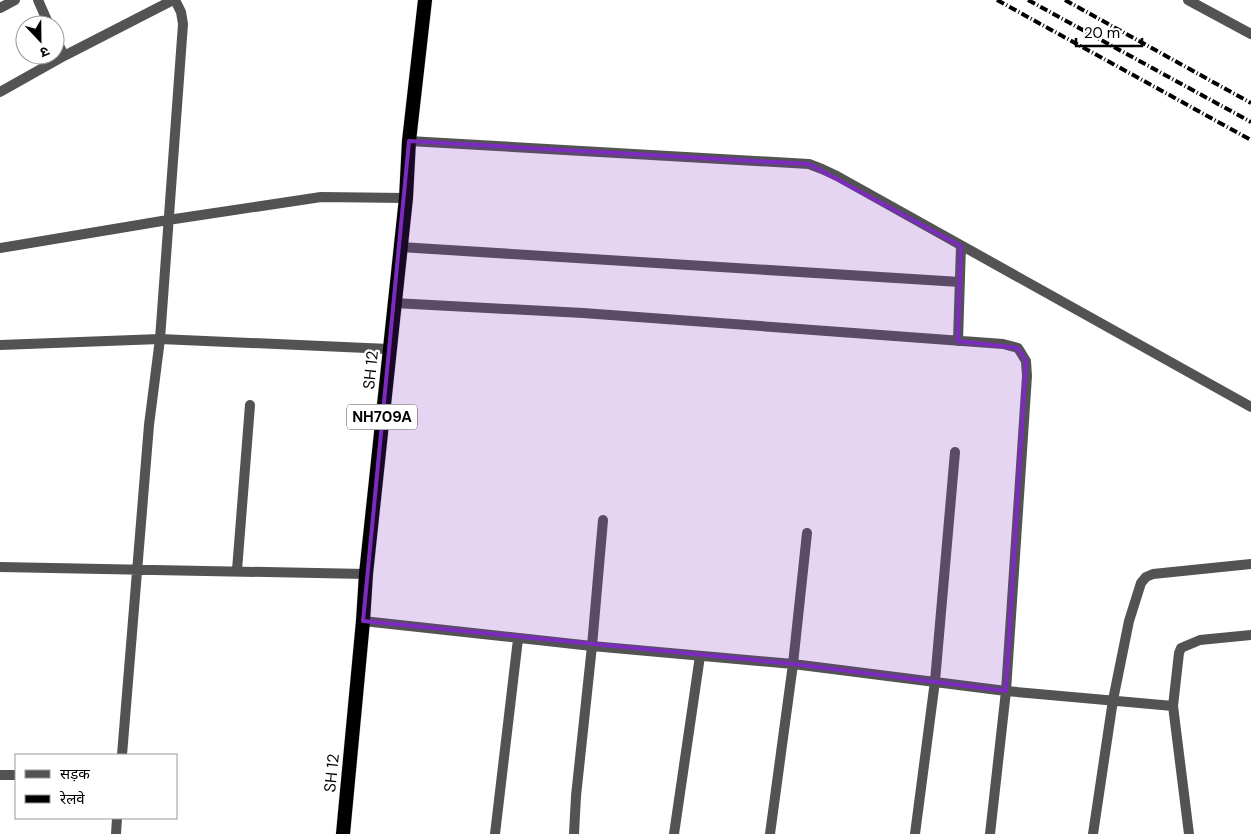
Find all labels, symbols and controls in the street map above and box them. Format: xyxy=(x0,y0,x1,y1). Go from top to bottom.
north arrow xyxy=(15,15,65,65)
scale bar xyxy=(1076,15,1142,47)
text: 20 m xyxy=(1084,23,1120,43)
text: उ xyxy=(37,42,52,62)
street label: SH 12 xyxy=(358,350,383,390)
road number: NH709A xyxy=(347,404,417,430)
street label: SH 12 xyxy=(319,753,344,793)
legend xyxy=(15,754,178,819)
text: सड़क xyxy=(60,764,90,784)
text: रेलवे xyxy=(59,789,85,809)

